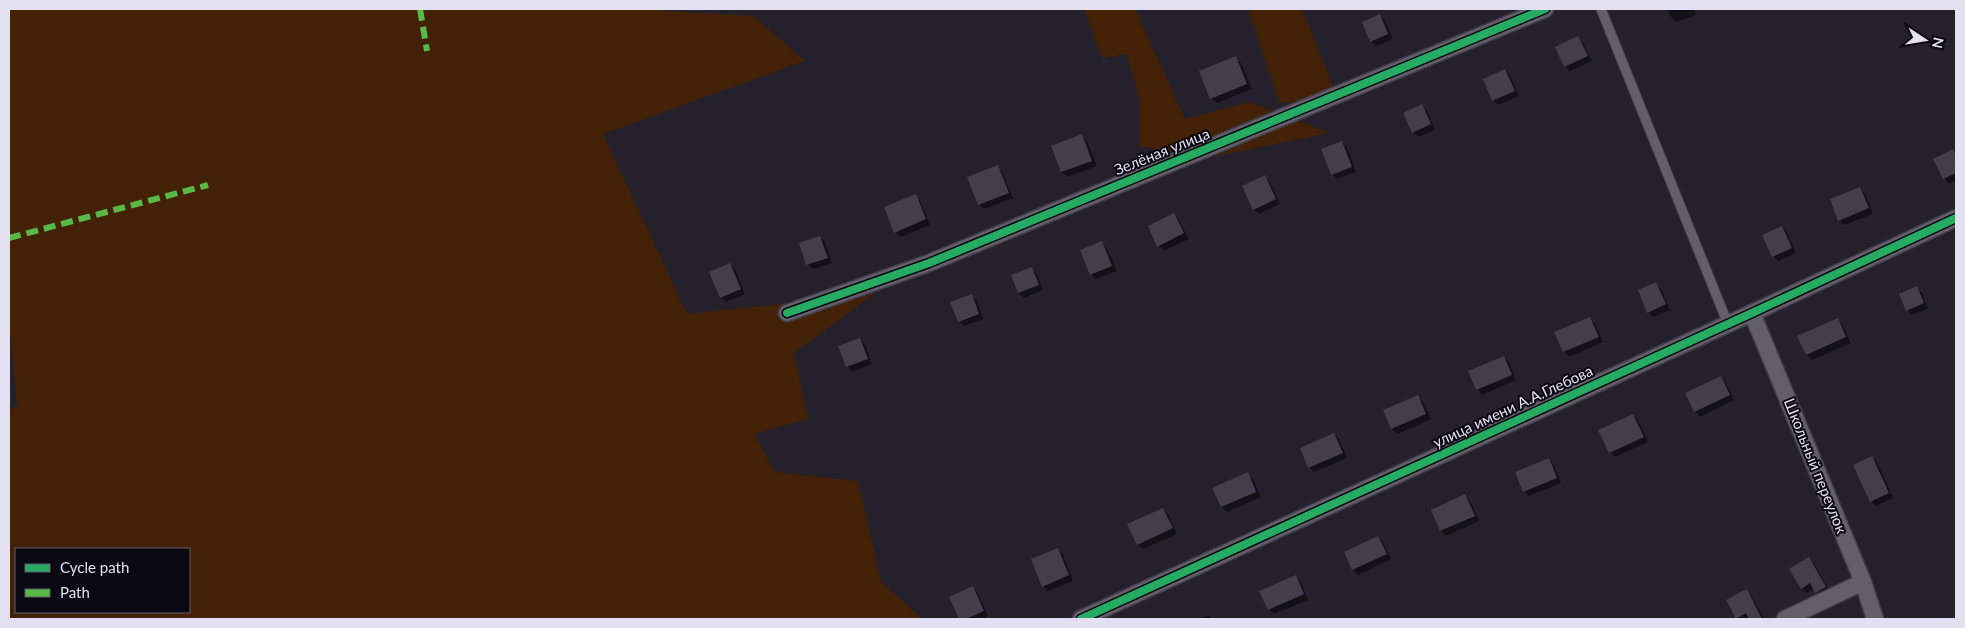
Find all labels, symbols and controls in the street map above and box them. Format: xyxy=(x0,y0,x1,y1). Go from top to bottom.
north arrow xyxy=(1900,15,1950,65)
text: N xyxy=(1929,36,1948,50)
street label: Зелёная улица xyxy=(1111,124,1212,178)
street label: улица имени А.А.Глебова xyxy=(1430,361,1595,451)
street label: Школьный переулок xyxy=(1781,395,1851,536)
legend xyxy=(15,548,190,613)
text: Cycle path xyxy=(60,558,129,576)
text: Path xyxy=(60,583,90,601)

